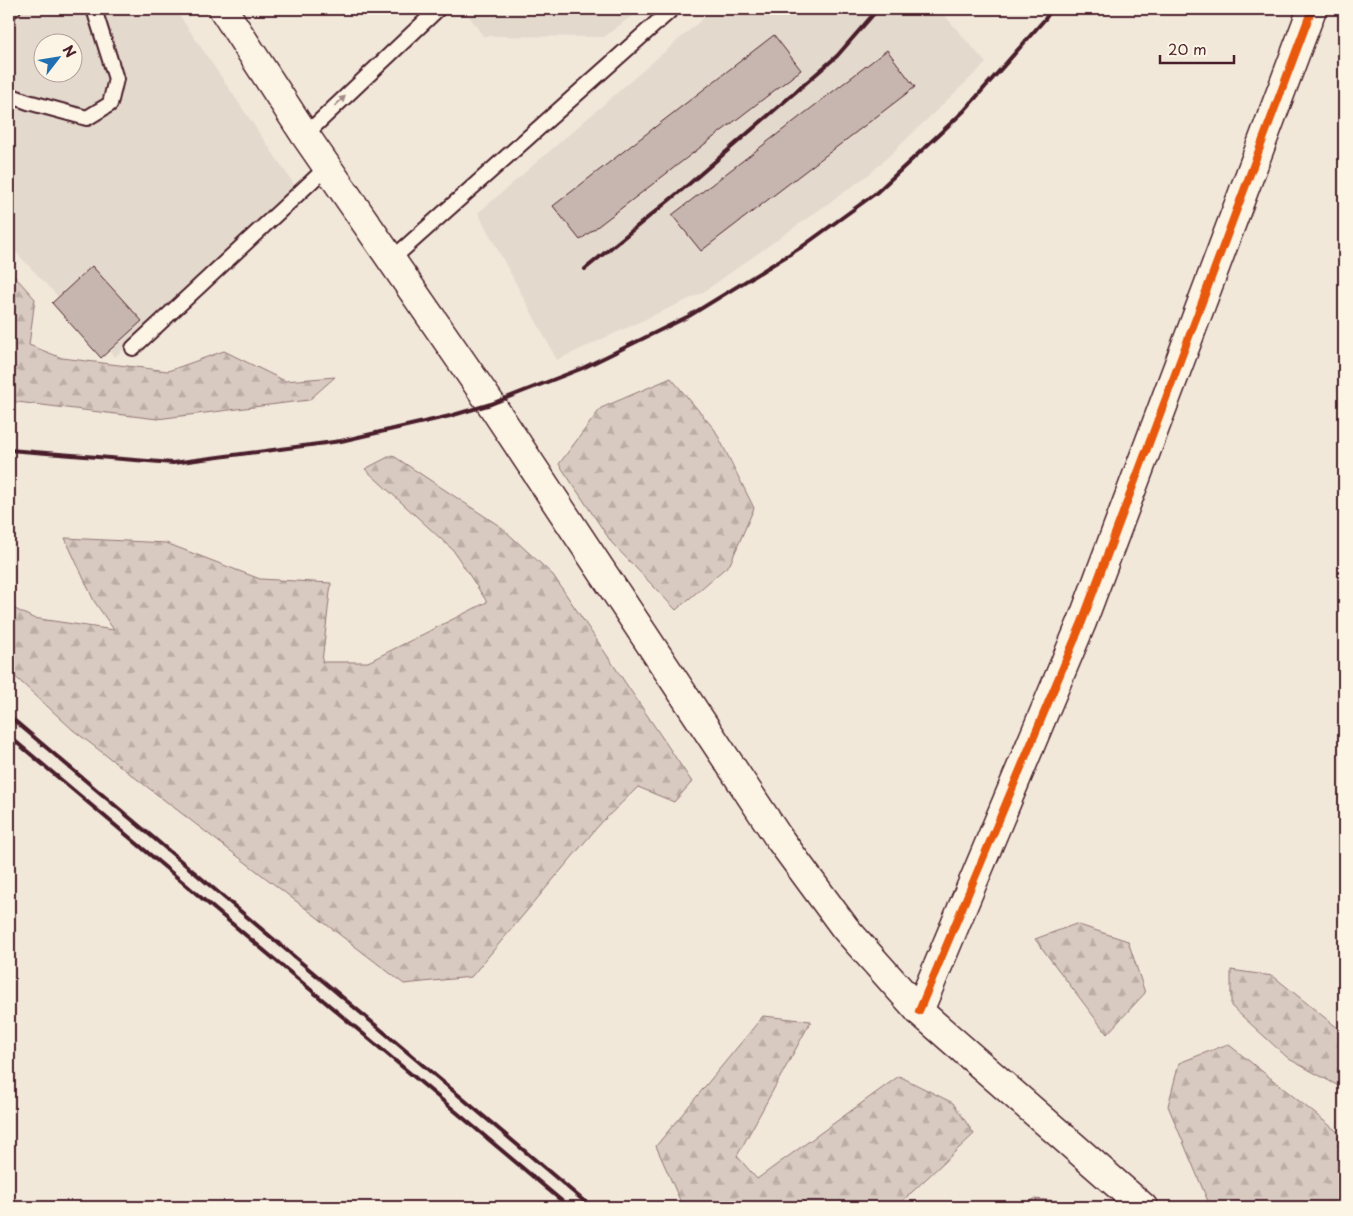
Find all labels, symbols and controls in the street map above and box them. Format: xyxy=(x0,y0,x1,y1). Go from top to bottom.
north arrow xyxy=(32,32,82,82)
scale bar xyxy=(1160,32,1234,64)
text: 20 m xyxy=(1168,37,1207,60)
text: N xyxy=(58,41,81,61)
one-way arrow xyxy=(334,95,346,107)

